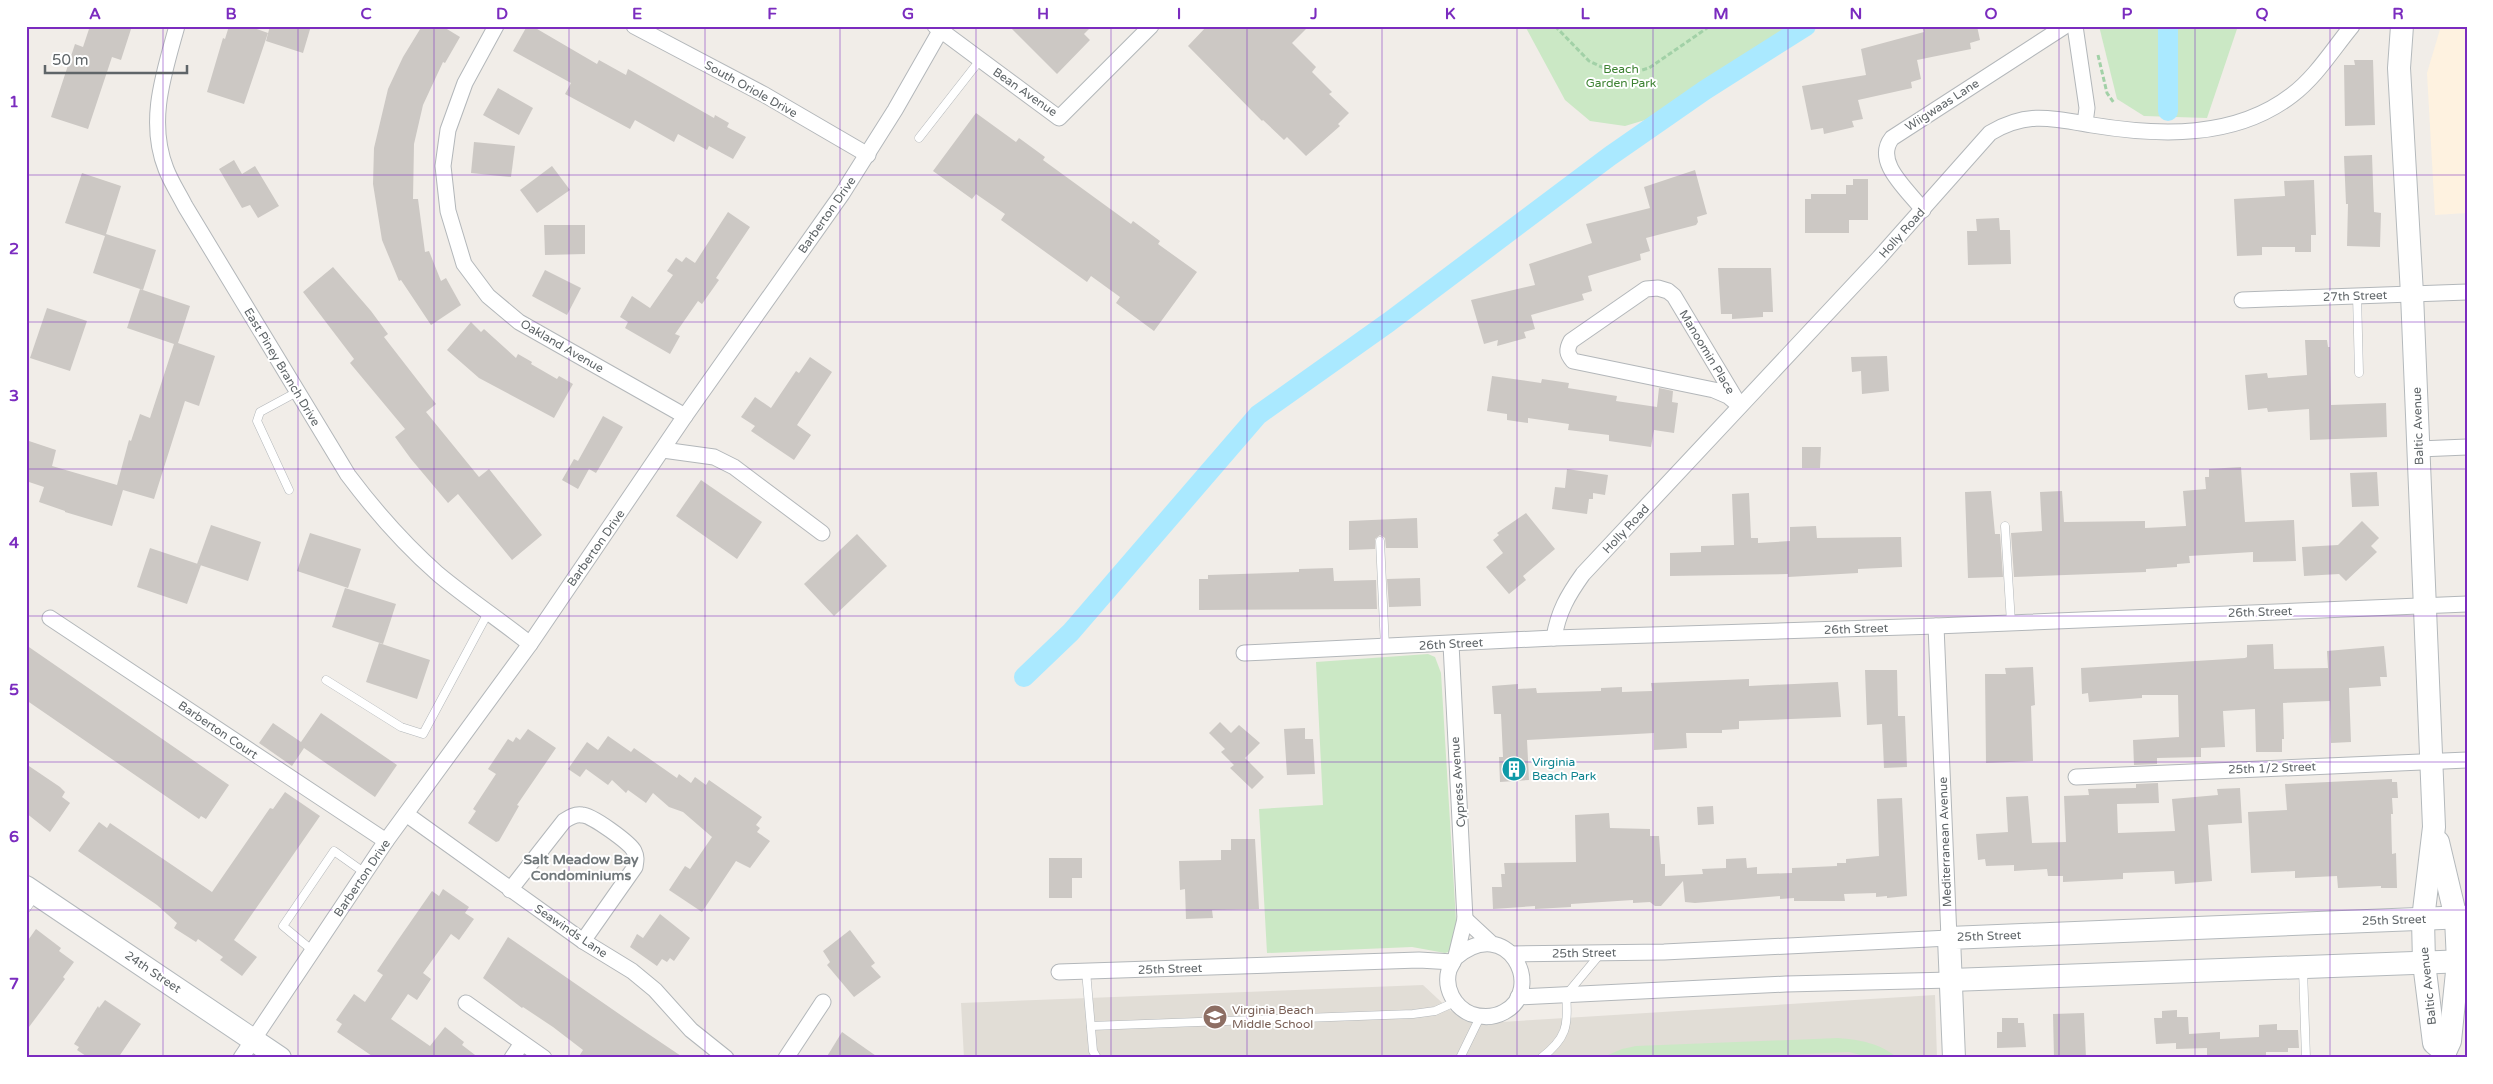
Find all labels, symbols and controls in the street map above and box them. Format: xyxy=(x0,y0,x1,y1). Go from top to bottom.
text: A xyxy=(89,4,101,24)
text: B xyxy=(225,4,237,24)
text: C xyxy=(360,4,372,24)
text: D xyxy=(496,4,508,24)
text: E xyxy=(632,4,642,24)
text: F xyxy=(767,4,777,24)
text: G xyxy=(902,4,914,24)
text: H xyxy=(1037,4,1049,24)
text: I xyxy=(1177,4,1181,24)
text: J xyxy=(1309,4,1318,24)
text: K xyxy=(1445,4,1456,24)
text: L xyxy=(1580,4,1590,24)
text: M xyxy=(1713,4,1729,24)
text: N xyxy=(1850,4,1862,24)
text: O xyxy=(1985,4,1998,24)
text: P xyxy=(2122,4,2133,24)
text: Q xyxy=(2256,4,2269,24)
text: R xyxy=(2392,4,2404,24)
scale bar xyxy=(45,42,188,74)
text: 50 m xyxy=(52,51,89,69)
street label: South Oriole Drive xyxy=(702,58,800,120)
park label: Beach Garden Park xyxy=(1586,62,1657,90)
street label: Bean Avenue xyxy=(990,65,1060,119)
street label: Wiigwaas Lane xyxy=(1902,76,1982,134)
text: 1 xyxy=(9,92,19,112)
street label: Barberton Drive xyxy=(795,174,859,256)
street label: Holly Road xyxy=(1876,205,1928,261)
text: 2 xyxy=(9,239,19,259)
street label: 27th Street xyxy=(2323,288,2388,304)
street label: East Piney Branch Drive xyxy=(241,305,323,429)
street label: Manoomin Place xyxy=(1676,307,1738,397)
street label: Oakland Avenue xyxy=(518,317,606,376)
text: 3 xyxy=(9,386,19,406)
street label: Baltic Avenue xyxy=(2410,387,2426,465)
street label: Holly Road xyxy=(1600,502,1652,556)
street label: Barberton Drive xyxy=(564,507,628,589)
text: 4 xyxy=(9,533,19,553)
street label: 26th Street xyxy=(2228,604,2293,620)
street label: 26th Street xyxy=(1824,621,1889,637)
street label: 26th Street xyxy=(1418,635,1484,653)
text: 5 xyxy=(9,680,19,700)
street label: Barberton Court xyxy=(176,698,261,762)
street label: Cypress Avenue xyxy=(1448,736,1468,828)
place label: Virginia Beach Park xyxy=(1532,755,1597,783)
building icon: Virginia Beach Park xyxy=(1501,756,1527,782)
street label: 25th 1/2 Street xyxy=(2228,759,2317,777)
street label: Mediterranean Avenue xyxy=(1936,776,1954,907)
text: 6 xyxy=(9,827,19,847)
street label: Barberton Drive xyxy=(331,836,393,919)
district label: Salt Meadow Bay Condominiums xyxy=(523,851,639,884)
street label: Seawinds Lane xyxy=(532,901,610,961)
street label: 25th Street xyxy=(2362,912,2427,928)
street label: 25th Street xyxy=(1957,928,2022,944)
street label: 25th Street xyxy=(1552,945,1617,961)
street label: Baltic Avenue xyxy=(2417,946,2439,1026)
street label: 24th Street xyxy=(122,948,184,996)
street label: 25th Street xyxy=(1138,961,1203,977)
text: 7 xyxy=(9,974,19,994)
place label: Virginia Beach Middle School xyxy=(1232,1003,1314,1031)
school or university icon: Virginia Beach Middle School xyxy=(1202,1004,1228,1030)

